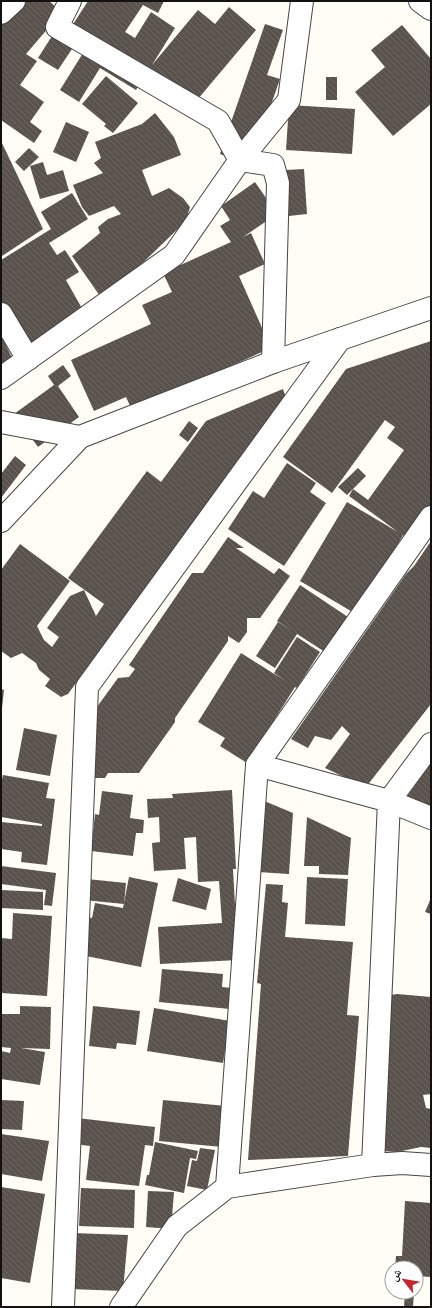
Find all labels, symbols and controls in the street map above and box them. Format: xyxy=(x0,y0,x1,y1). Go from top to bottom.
north arrow xyxy=(384,1260,424,1300)
text: ش xyxy=(386,1265,405,1284)

